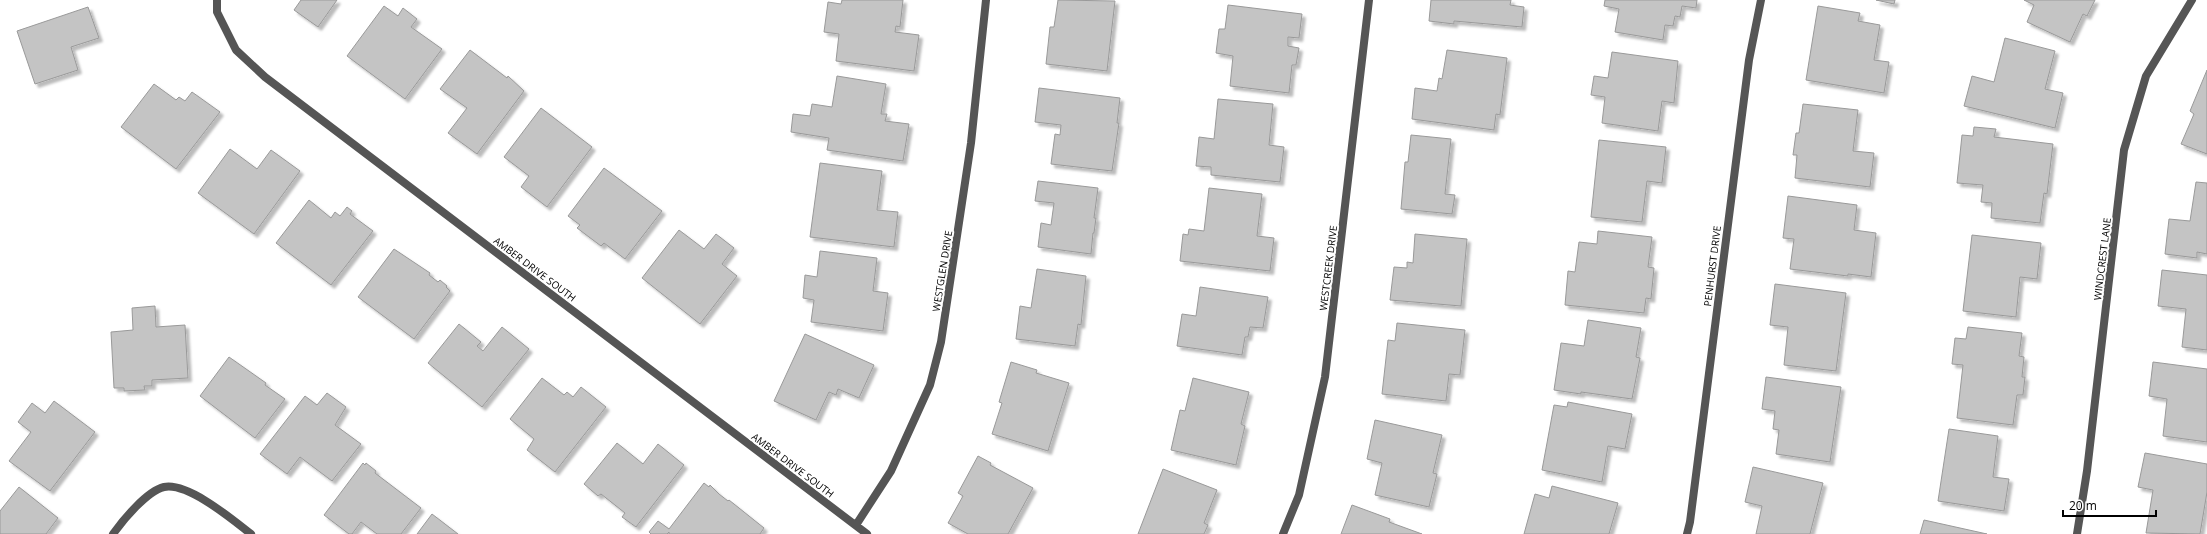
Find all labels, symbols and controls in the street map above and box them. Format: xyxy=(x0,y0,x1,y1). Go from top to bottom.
street label: WINDCREST LANE xyxy=(2090,217,2114,301)
street label: WESTCREEK DRIVE xyxy=(1316,225,1340,311)
street label: PENHURST DRIVE xyxy=(1700,225,1724,307)
street label: WESTGLEN DRIVE xyxy=(929,230,955,312)
street label: AMBER DRIVE SOUTH xyxy=(491,233,579,305)
street label: AMBER DRIVE SOUTH xyxy=(749,429,837,501)
scale bar xyxy=(2063,492,2156,518)
text: 20 m xyxy=(2069,497,2097,514)

